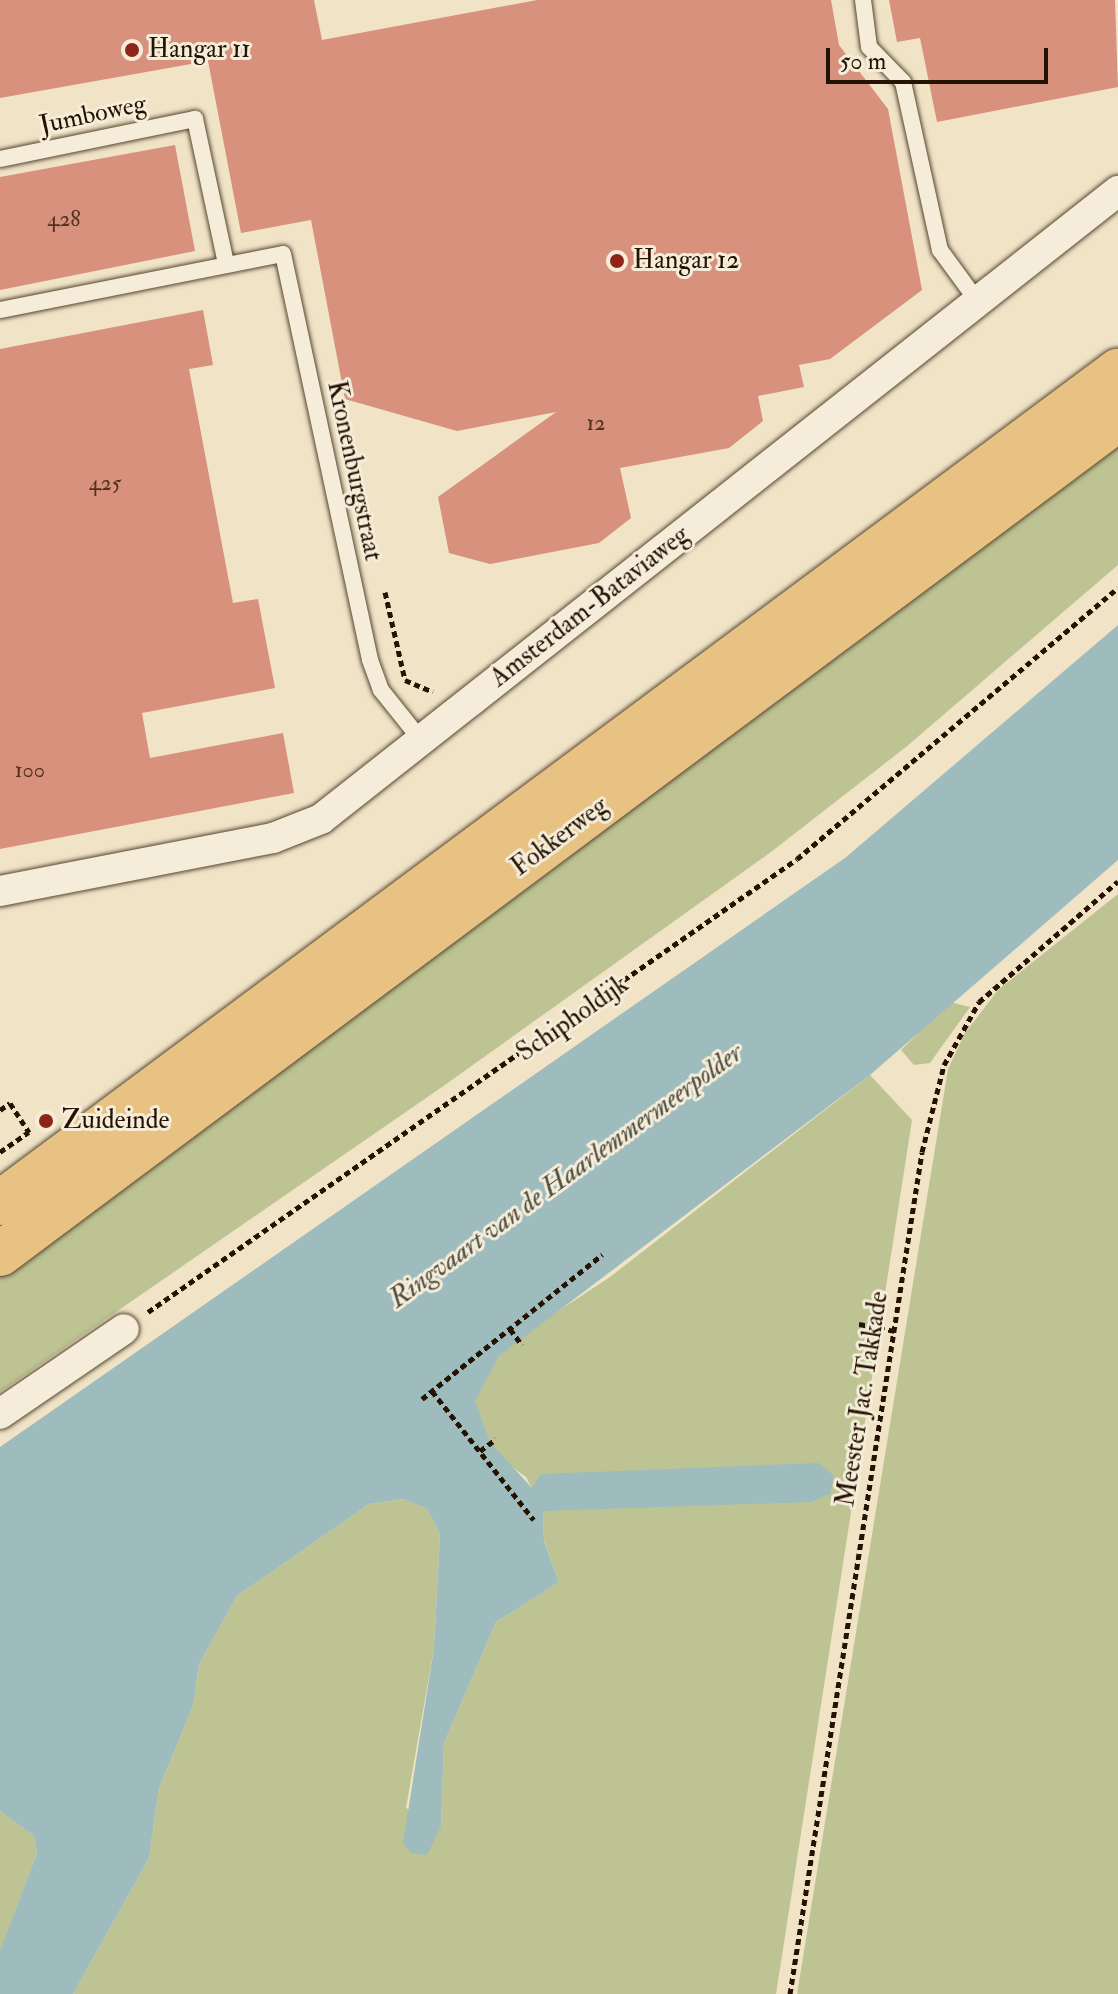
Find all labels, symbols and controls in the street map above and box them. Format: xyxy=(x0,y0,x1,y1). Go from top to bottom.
scale bar xyxy=(830,32,1052,82)
place label: Hangar 11 xyxy=(148,34,251,66)
marker: Hangar 11 xyxy=(123,41,141,59)
text: 50 m xyxy=(840,46,886,77)
street label: Jumboweg xyxy=(37,88,149,142)
house number: 428 xyxy=(47,207,81,233)
place label: Hangar 12 xyxy=(633,245,740,277)
marker: Hangar 12 xyxy=(608,252,626,270)
street label: Kronenburgstraat xyxy=(320,378,388,564)
house number: 12 xyxy=(586,411,606,437)
house number: 425 xyxy=(89,471,121,497)
street label: Amsterdam-Bataviaweg xyxy=(484,520,696,694)
house number: 100 xyxy=(15,758,45,784)
street label: Fokkerweg xyxy=(506,791,614,883)
street label: Schipholdijk xyxy=(511,969,635,1069)
water label: Ringvaart van de Haarlemmermeerpolder xyxy=(383,1036,749,1316)
place label: Zuideinde xyxy=(62,1105,169,1137)
marker: Zuideinde xyxy=(37,1112,55,1130)
street label: Meester Jac. Takkade xyxy=(831,1289,895,1509)

